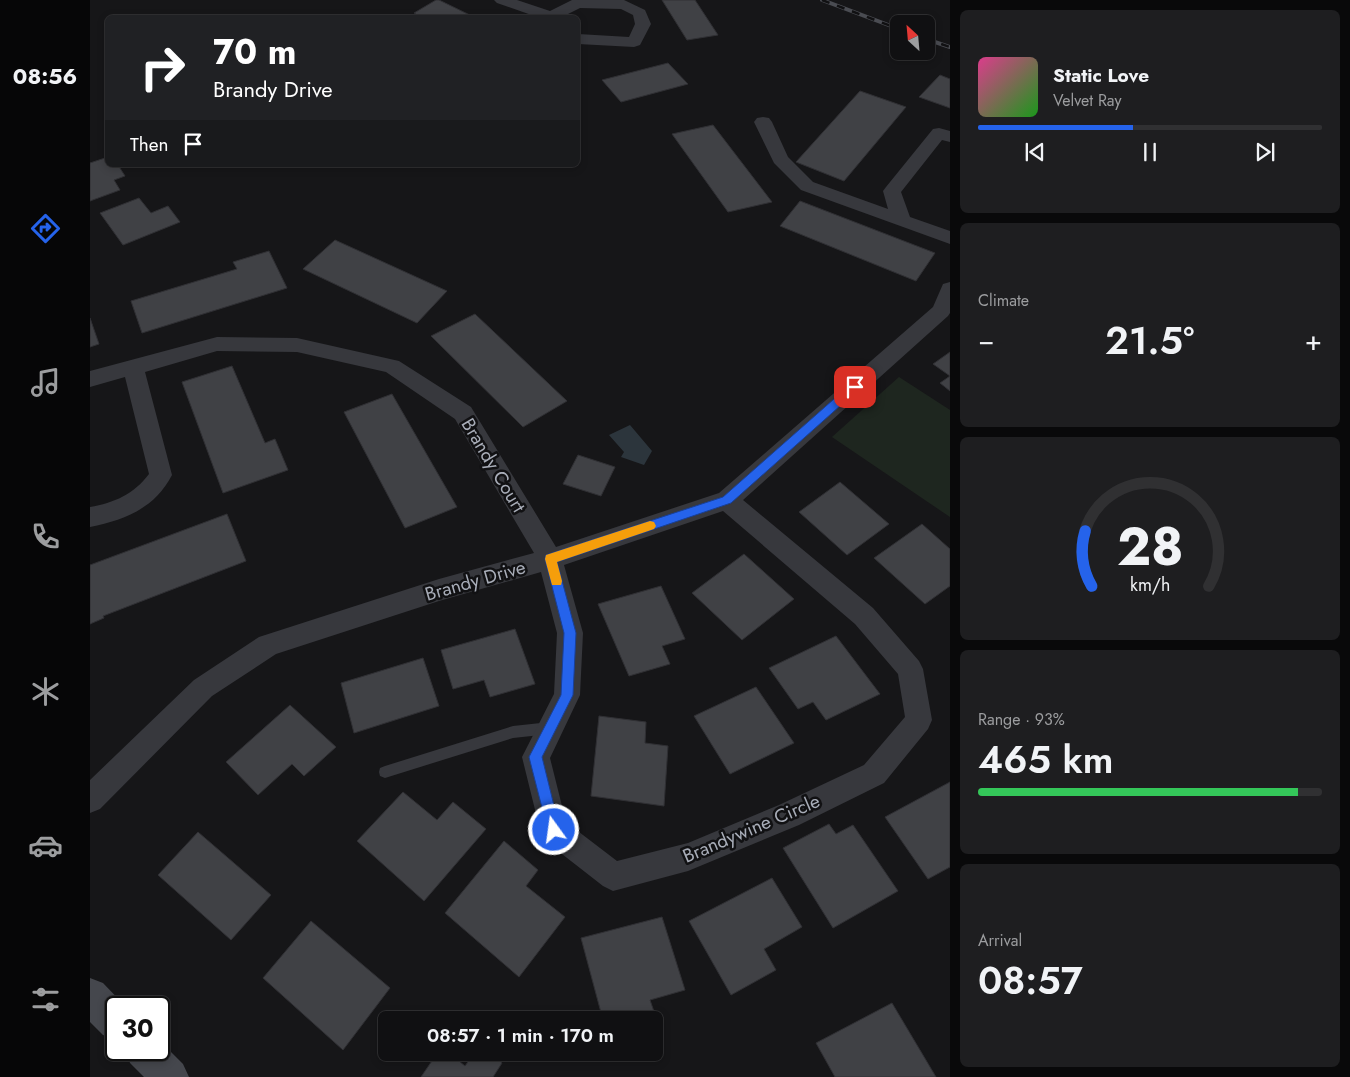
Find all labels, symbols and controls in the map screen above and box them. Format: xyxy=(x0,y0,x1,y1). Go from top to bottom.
north arrow xyxy=(890,15,935,60)
map controls xyxy=(890,15,935,60)
text: 70 m xyxy=(213,27,296,77)
icon: right xyxy=(130,35,195,100)
text: 08:56 xyxy=(13,60,77,92)
text: Static Love xyxy=(1053,62,1149,89)
text: Brandy Drive xyxy=(213,73,333,105)
text: Velvet Ray xyxy=(1053,89,1122,112)
icon: arrive xyxy=(179,130,207,158)
text: Then xyxy=(130,131,169,158)
icon: previous xyxy=(1021,138,1049,166)
icon: pause xyxy=(1136,138,1164,166)
icon: next xyxy=(1251,138,1279,166)
icon: directions xyxy=(28,211,63,246)
text: Climate xyxy=(978,289,1029,312)
text: 21.5° xyxy=(1105,313,1194,368)
text: − xyxy=(978,320,995,361)
text: + xyxy=(1305,320,1322,361)
icon: music xyxy=(28,365,63,400)
pin xyxy=(834,366,876,408)
icon: arrive xyxy=(841,373,869,401)
street label: Brandy Court xyxy=(455,413,533,518)
text: 28 xyxy=(1117,509,1183,585)
icon: phone xyxy=(28,519,63,554)
street label: Brandy Drive xyxy=(422,553,529,608)
text: km/h xyxy=(1130,572,1170,598)
icon: climate xyxy=(28,674,63,709)
text: Range · 93% xyxy=(978,708,1065,731)
text: 465 km xyxy=(978,732,1113,787)
street label: Brandywine Circle xyxy=(678,787,824,870)
position arrow xyxy=(527,803,579,855)
icon: car xyxy=(28,828,63,863)
text: Arrival xyxy=(978,929,1022,952)
text: 08:57 xyxy=(978,953,1083,1008)
icon: filters xyxy=(28,982,63,1017)
speed limit sign: 30 xyxy=(105,996,170,1061)
text: 08:57 · 1 min · 170 m xyxy=(427,1022,614,1049)

